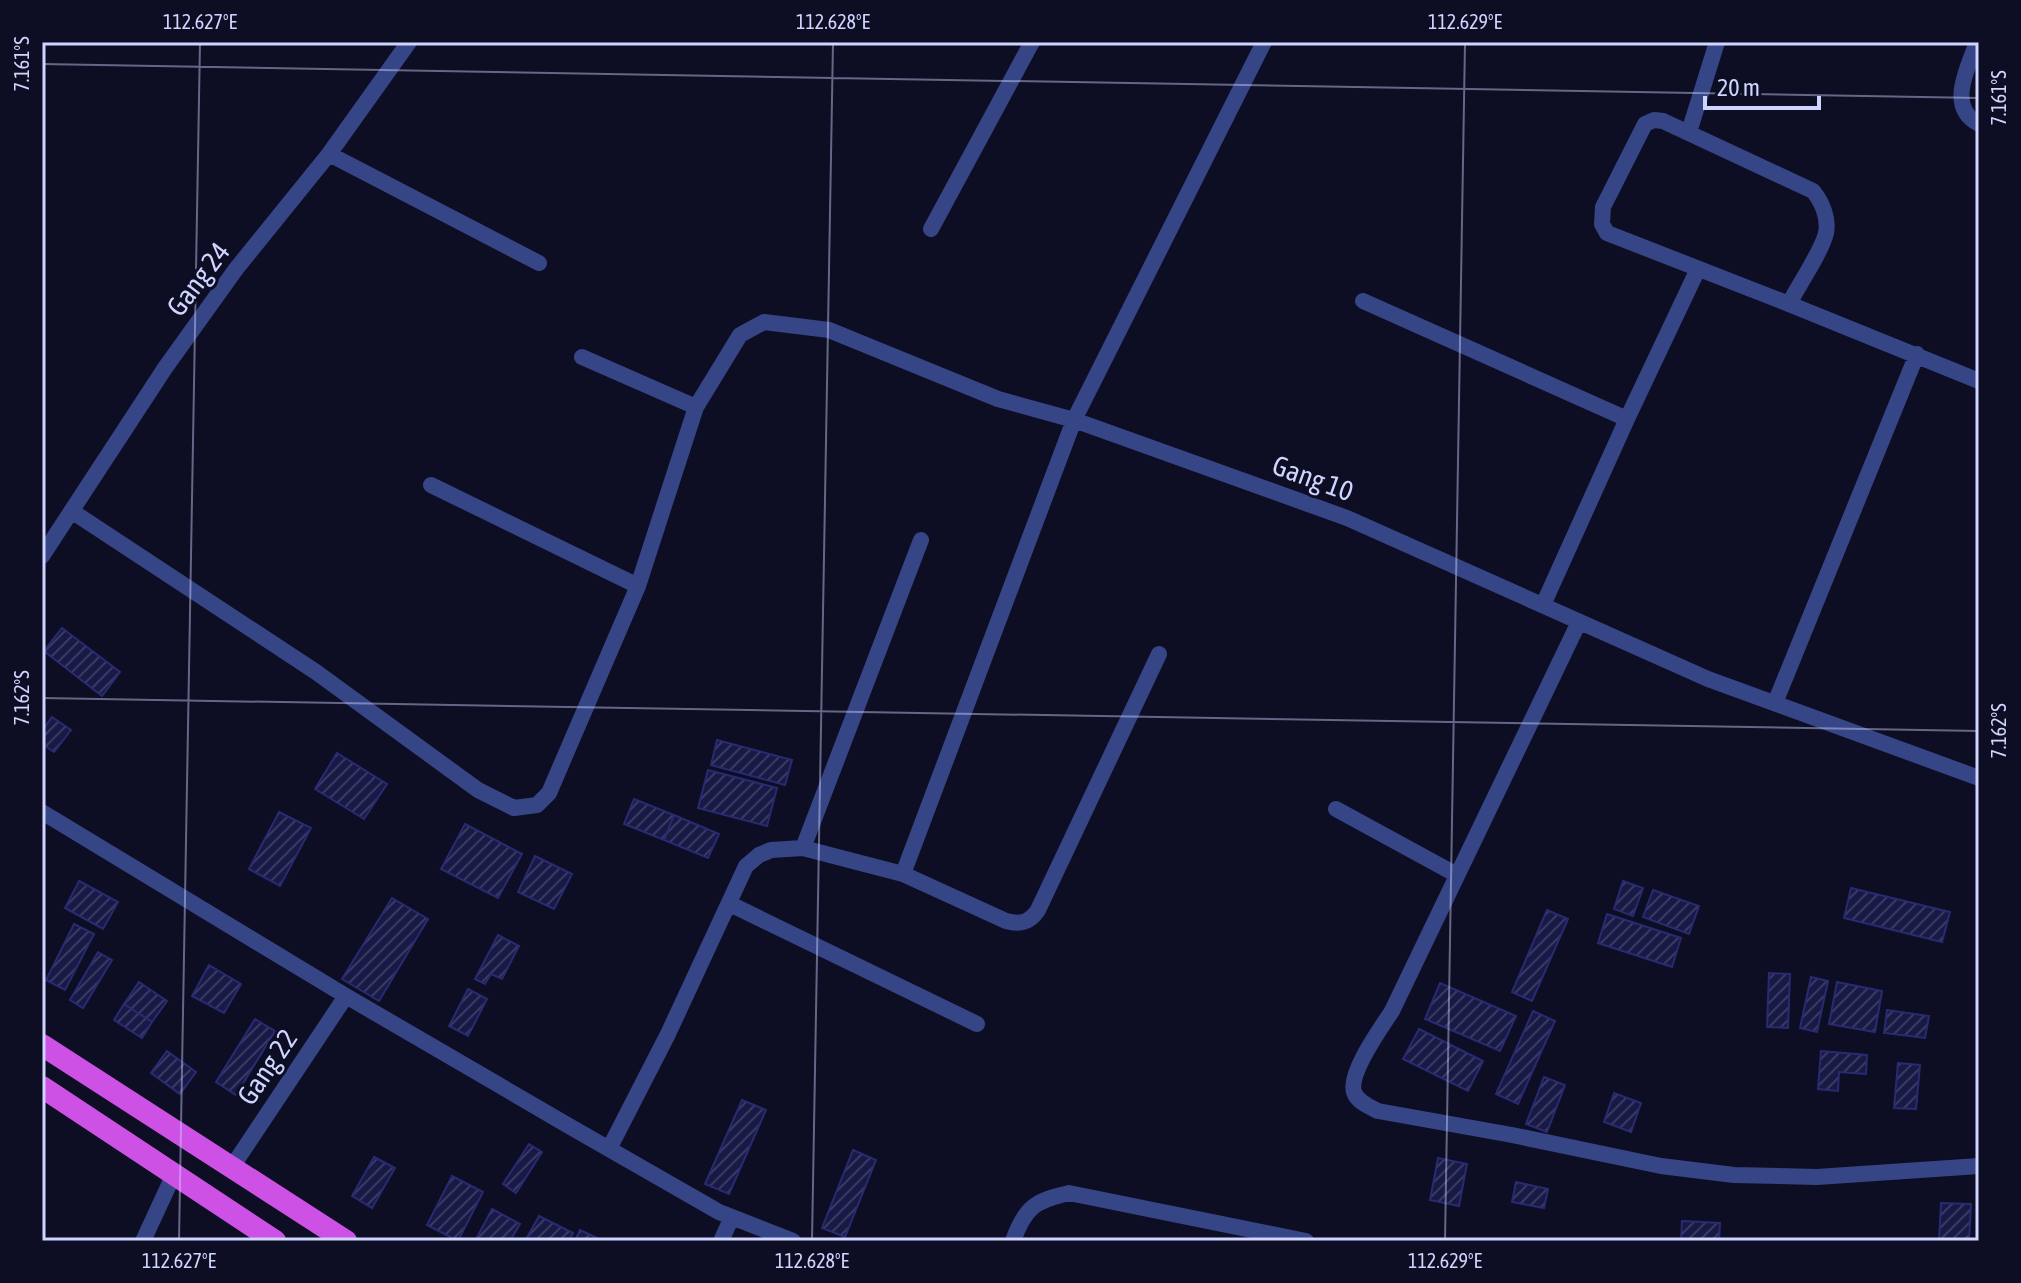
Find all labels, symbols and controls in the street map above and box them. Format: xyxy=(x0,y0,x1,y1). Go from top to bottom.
text: 112.627°E xyxy=(163,10,237,33)
text: 112.628°E xyxy=(796,10,870,33)
text: 112.629°E xyxy=(1428,10,1502,33)
text: 7.161°S xyxy=(10,36,33,92)
scale bar xyxy=(1705,60,1819,110)
text: 7.161°S xyxy=(1987,70,2010,126)
text: 20 m xyxy=(1717,74,1760,101)
street label: Gang 24 xyxy=(160,236,236,322)
street label: Gang 10 xyxy=(1268,449,1358,507)
text: 7.162°S xyxy=(10,670,33,726)
text: 7.162°S xyxy=(1987,703,2010,759)
street label: Gang 22 xyxy=(230,1023,304,1111)
text: 112.627°E xyxy=(142,1249,216,1272)
text: 112.628°E xyxy=(775,1249,849,1272)
text: 112.629°E xyxy=(1408,1249,1482,1272)

